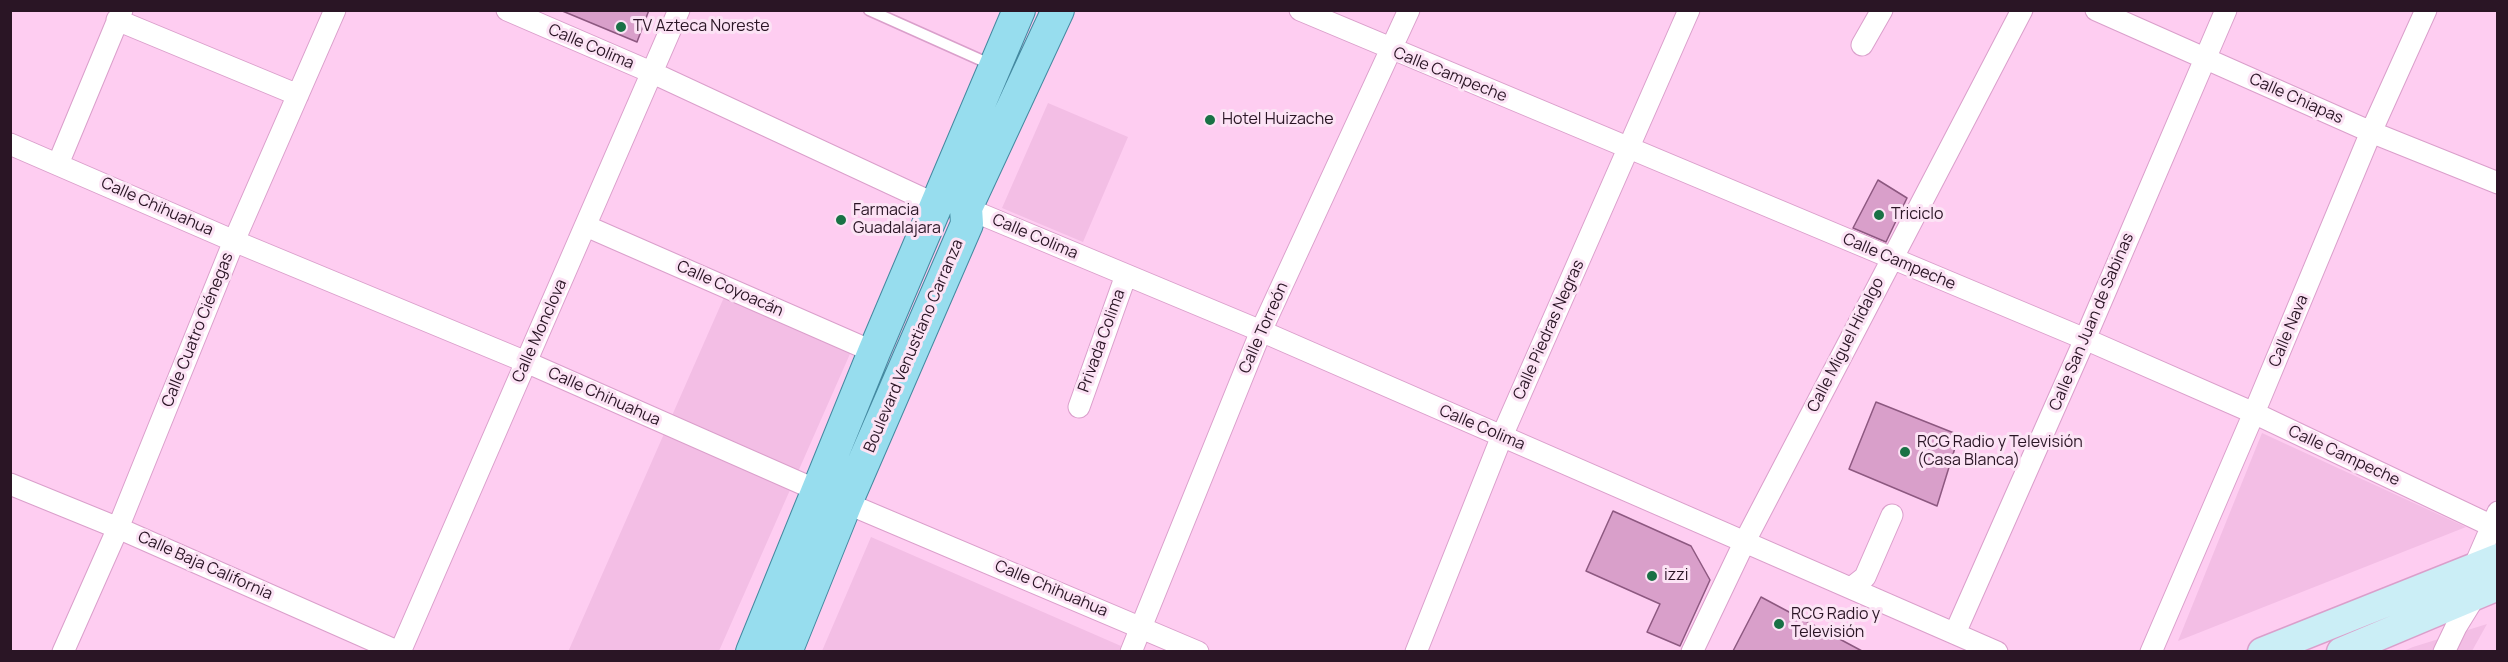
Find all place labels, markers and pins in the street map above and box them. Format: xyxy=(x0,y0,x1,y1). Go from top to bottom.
place label: TV Azteca Noreste xyxy=(633,17,770,37)
marker: TV Azteca Noreste xyxy=(614,20,628,34)
place label: Hotel Huizache xyxy=(1222,110,1334,130)
marker: Hotel Huizache xyxy=(1203,113,1217,127)
place label: Farmacia Guadalajara xyxy=(853,201,941,239)
place label: Triciclo xyxy=(1891,205,1943,225)
marker: Triciclo xyxy=(1872,208,1886,222)
marker: Farmacia Guadalajara xyxy=(834,213,848,227)
place label: RCG Radio y Televisión (Casa Blanca) xyxy=(1917,433,2083,471)
marker: RCG Radio y Televisión (Casa Blanca) xyxy=(1898,445,1912,459)
place label: izzi xyxy=(1664,566,1688,586)
marker: izzi xyxy=(1645,569,1659,583)
place label: RCG Radio y Televisión xyxy=(1791,605,1880,643)
marker: RCG Radio y Televisión xyxy=(1772,617,1786,631)

